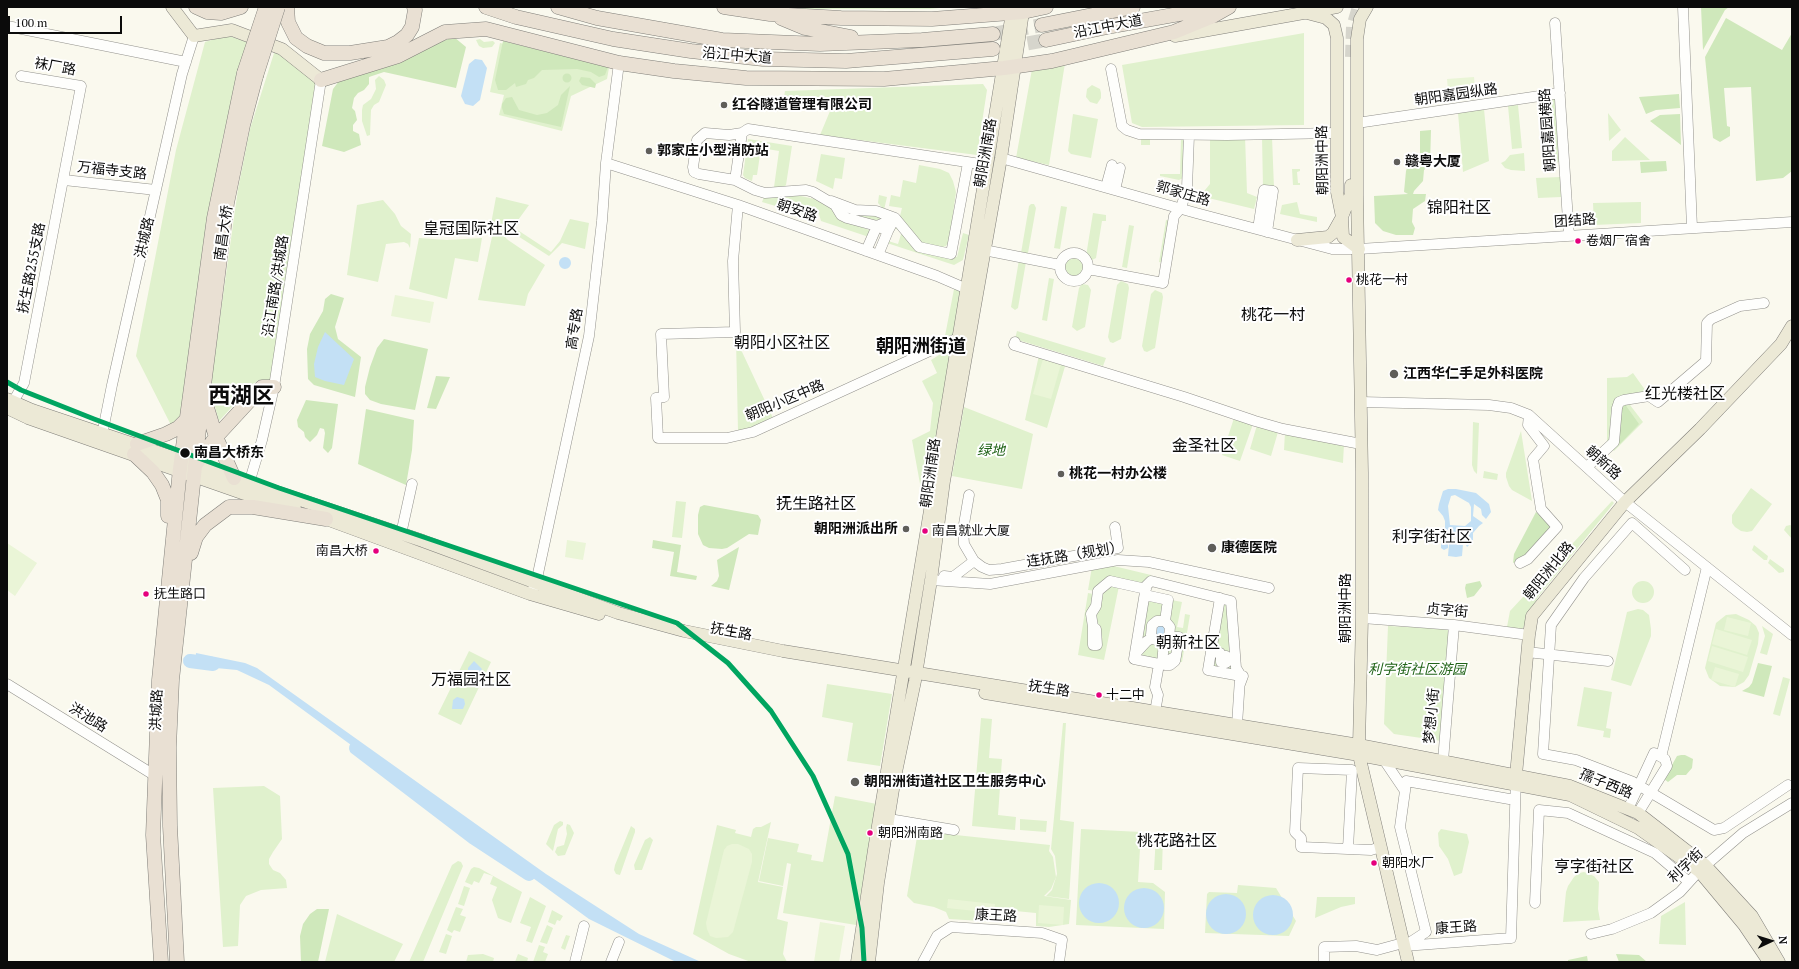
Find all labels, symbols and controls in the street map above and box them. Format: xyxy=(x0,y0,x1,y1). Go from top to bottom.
scale bar xyxy=(10,8,124,34)
street label: 沿江中大道 xyxy=(1072,12,1144,42)
text: 100 m xyxy=(15,15,47,30)
street label: 沿江中大道 xyxy=(701,45,773,67)
street label: 袜厂路 xyxy=(33,55,77,79)
street label: 朝阳嘉园纵路 xyxy=(1413,81,1499,109)
street label: 朝阳嘉园横路 xyxy=(1537,88,1559,172)
place label: 红谷隧道管理有限公司 xyxy=(732,97,872,113)
marker: 红谷隧道管理有限公司 xyxy=(719,100,729,110)
street label: 朝阳洲南路 xyxy=(972,117,1000,189)
street label: 朝阳洲中路 xyxy=(1314,125,1332,195)
place label: 郭家庄小型消防站 xyxy=(657,143,769,159)
marker: 郭家庄小型消防站 xyxy=(644,146,654,156)
place label: 赣粤大厦 xyxy=(1405,154,1461,170)
marker: 赣粤大厦 xyxy=(1392,157,1402,167)
street label: 万福寺支路 xyxy=(76,159,148,183)
street label: 郭家庄路 xyxy=(1154,178,1212,210)
street label: 朝安路 xyxy=(774,196,820,226)
district label: 锦阳社区 xyxy=(1427,198,1491,218)
street label: 南昌大桥 xyxy=(212,204,236,262)
street label: 团结路 xyxy=(1553,211,1597,231)
street label: 洪城路 xyxy=(132,216,158,260)
district label: 皇冠国际社区 xyxy=(423,219,519,239)
street label: 抚生路255支路 xyxy=(15,221,49,315)
place label: 卷烟厂宿舍 xyxy=(1586,233,1651,249)
street label: 沿江南路/洪城路 xyxy=(260,234,292,338)
marker: 卷烟厂宿舍 xyxy=(1573,236,1583,246)
place label: 桃花一村 xyxy=(1356,272,1408,288)
marker: 桃花一村 xyxy=(1344,275,1354,285)
district label: 桃花一村 xyxy=(1241,305,1305,325)
street label: 高专路 xyxy=(563,307,587,351)
district label: 朝阳小区社区 xyxy=(734,333,830,353)
district label: 朝阳洲街道 xyxy=(876,336,966,358)
place label: 江西华仁手足外科医院 xyxy=(1403,366,1543,382)
marker: 江西华仁手足外科医院 xyxy=(1388,368,1400,380)
street label: 朝阳小区中路 xyxy=(743,377,827,425)
district label: 西湖区 xyxy=(208,384,274,410)
district label: 红光楼社区 xyxy=(1645,384,1725,404)
district label: 金圣社区 xyxy=(1172,436,1236,456)
street label: 朝阳洲南路 xyxy=(918,437,944,509)
park label: 绿地 xyxy=(977,443,1005,459)
street label: 朝新路 xyxy=(1582,443,1624,483)
place label: 南昌大桥东 xyxy=(194,445,264,461)
marker: 南昌大桥东 xyxy=(178,446,192,460)
place label: 桃花一村办公楼 xyxy=(1069,466,1167,482)
marker: 桃花一村办公楼 xyxy=(1056,469,1066,479)
district label: 抚生路社区 xyxy=(776,494,856,514)
place label: 朝阳洲派出所 xyxy=(814,521,898,537)
place label: 南昌就业大厦 xyxy=(932,523,1010,539)
marker: 朝阳洲派出所 xyxy=(901,524,911,534)
marker: 南昌就业大厦 xyxy=(920,526,930,536)
district label: 利字街社区 xyxy=(1392,527,1472,547)
street label: 连抚路（规划） xyxy=(1025,539,1125,571)
street label: 朝阳洲北路 xyxy=(1520,539,1578,603)
place label: 康德医院 xyxy=(1221,540,1277,556)
marker: 康德医院 xyxy=(1206,542,1218,554)
place label: 南昌大桥 xyxy=(316,543,368,559)
marker: 南昌大桥 xyxy=(371,546,381,556)
street label: 朝阳洲中路 xyxy=(1338,573,1354,643)
place label: 抚生路口 xyxy=(154,586,206,602)
marker: 抚生路口 xyxy=(141,589,151,599)
street label: 贞字街 xyxy=(1425,601,1469,621)
street label: 抚生路 xyxy=(709,620,753,644)
district label: 朝新社区 xyxy=(1156,633,1220,653)
park label: 利字街社区游园 xyxy=(1368,662,1466,678)
district label: 万福园社区 xyxy=(431,670,511,690)
street label: 抚生路 xyxy=(1027,677,1071,701)
place label: 十二中 xyxy=(1106,687,1145,703)
street label: 梦想小街 xyxy=(1421,687,1443,745)
street label: 洪城路 xyxy=(148,689,166,731)
marker: 十二中 xyxy=(1094,690,1104,700)
street label: 洪池路 xyxy=(66,700,110,736)
street label: 孺子西路 xyxy=(1577,766,1635,802)
place label: 朝阳洲街道社区卫生服务中心 xyxy=(864,774,1046,790)
marker: 朝阳洲街道社区卫生服务中心 xyxy=(849,776,861,788)
place label: 朝阳洲南路 xyxy=(878,825,943,841)
marker: 朝阳洲南路 xyxy=(865,828,875,838)
district label: 桃花路社区 xyxy=(1137,831,1217,851)
street label: 利字街 xyxy=(1665,845,1707,887)
place label: 朝阳水厂 xyxy=(1382,855,1434,871)
district label: 亨字街社区 xyxy=(1554,857,1634,877)
marker: 朝阳水厂 xyxy=(1369,858,1379,868)
street label: 康王路 xyxy=(975,907,1017,925)
street label: 康王路 xyxy=(1434,918,1478,938)
north arrow xyxy=(1751,921,1791,961)
text: N xyxy=(1776,936,1790,945)

